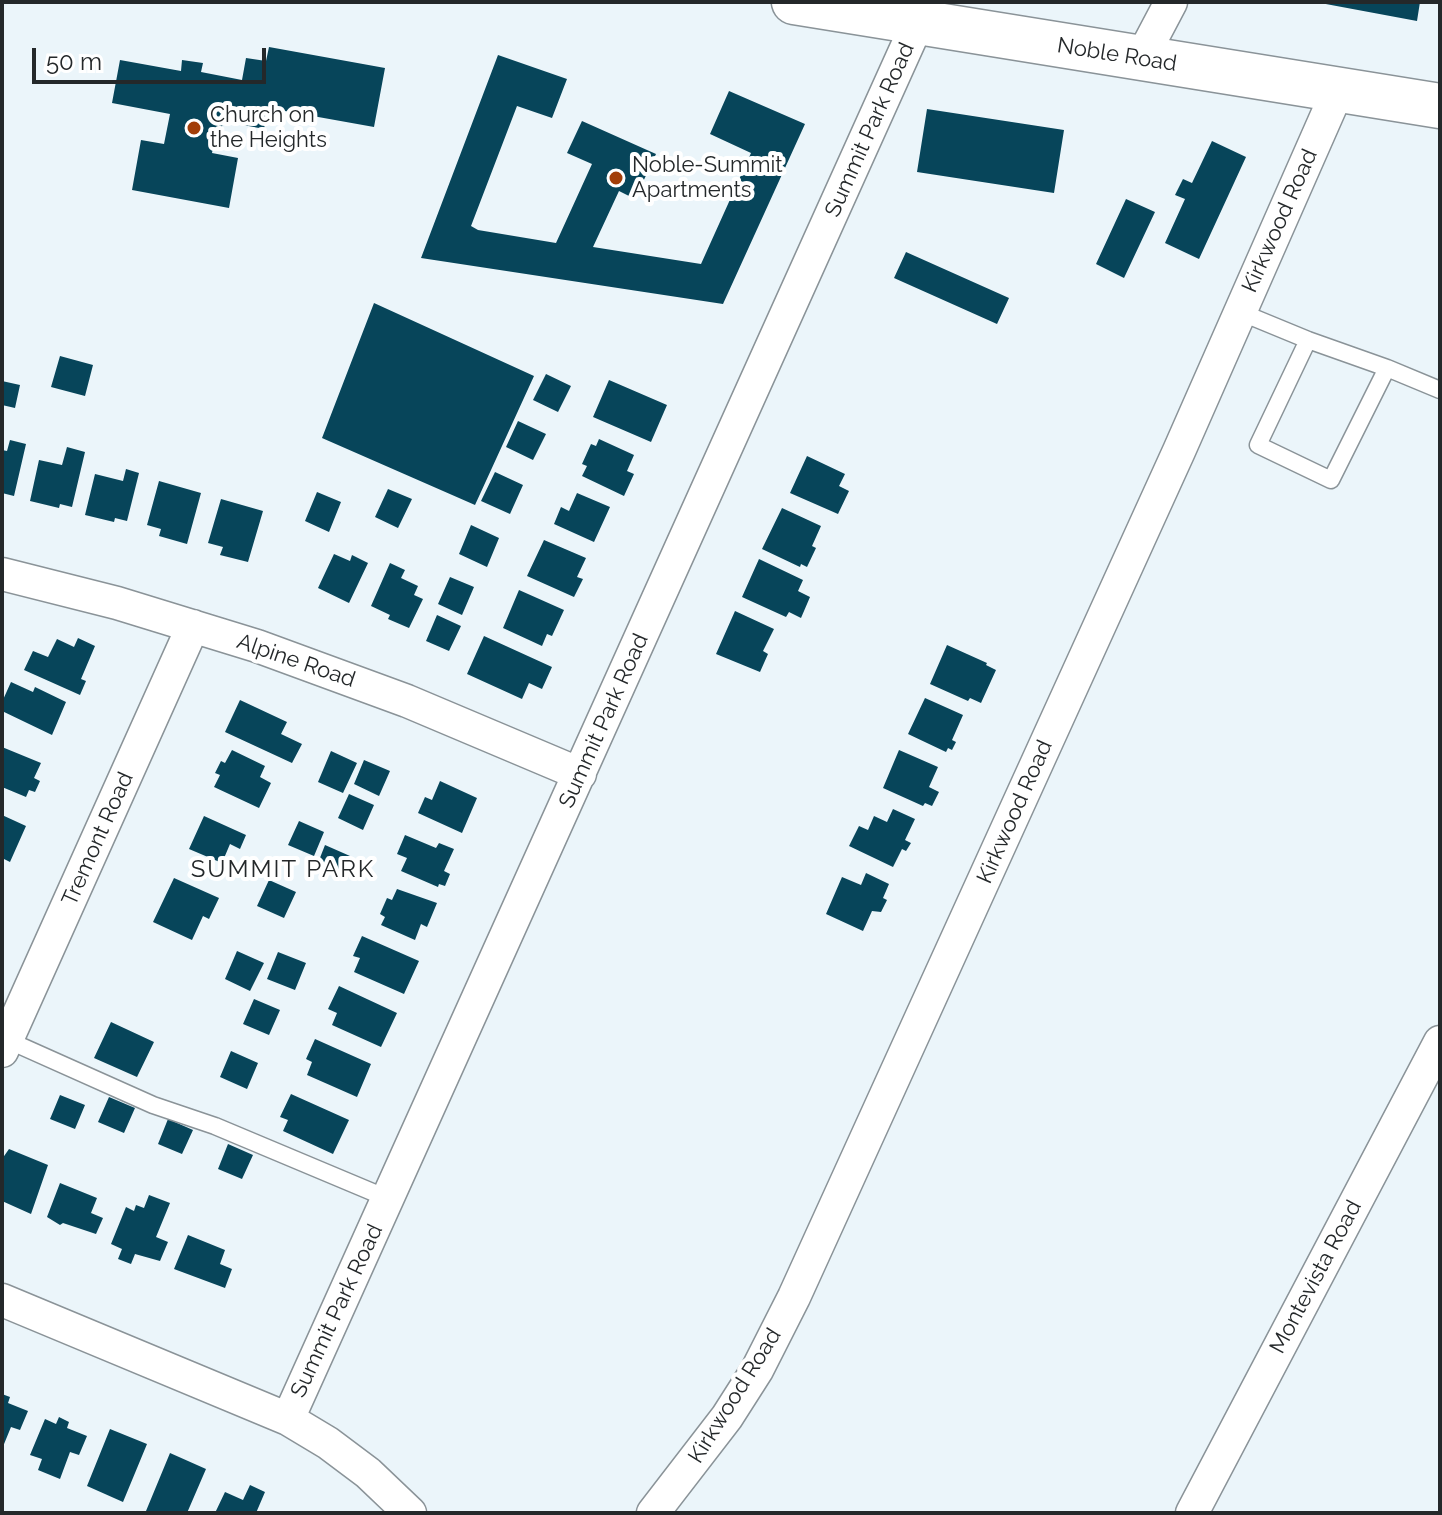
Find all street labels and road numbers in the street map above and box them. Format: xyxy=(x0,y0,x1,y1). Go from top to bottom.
street label: Noble Road xyxy=(1055,33,1179,77)
street label: Summit Park Road xyxy=(820,39,920,221)
street label: Kirkwood Road xyxy=(1237,145,1323,297)
street label: Alpine Road xyxy=(233,628,359,694)
street label: Summit Park Road xyxy=(554,630,654,812)
street label: Kirkwood Road xyxy=(972,736,1058,888)
street label: Tremont Road xyxy=(57,768,139,910)
street label: Montevista Road xyxy=(1265,1196,1367,1358)
street label: Summit Park Road xyxy=(285,1220,389,1402)
street label: Kirkwood Road xyxy=(683,1324,787,1468)

